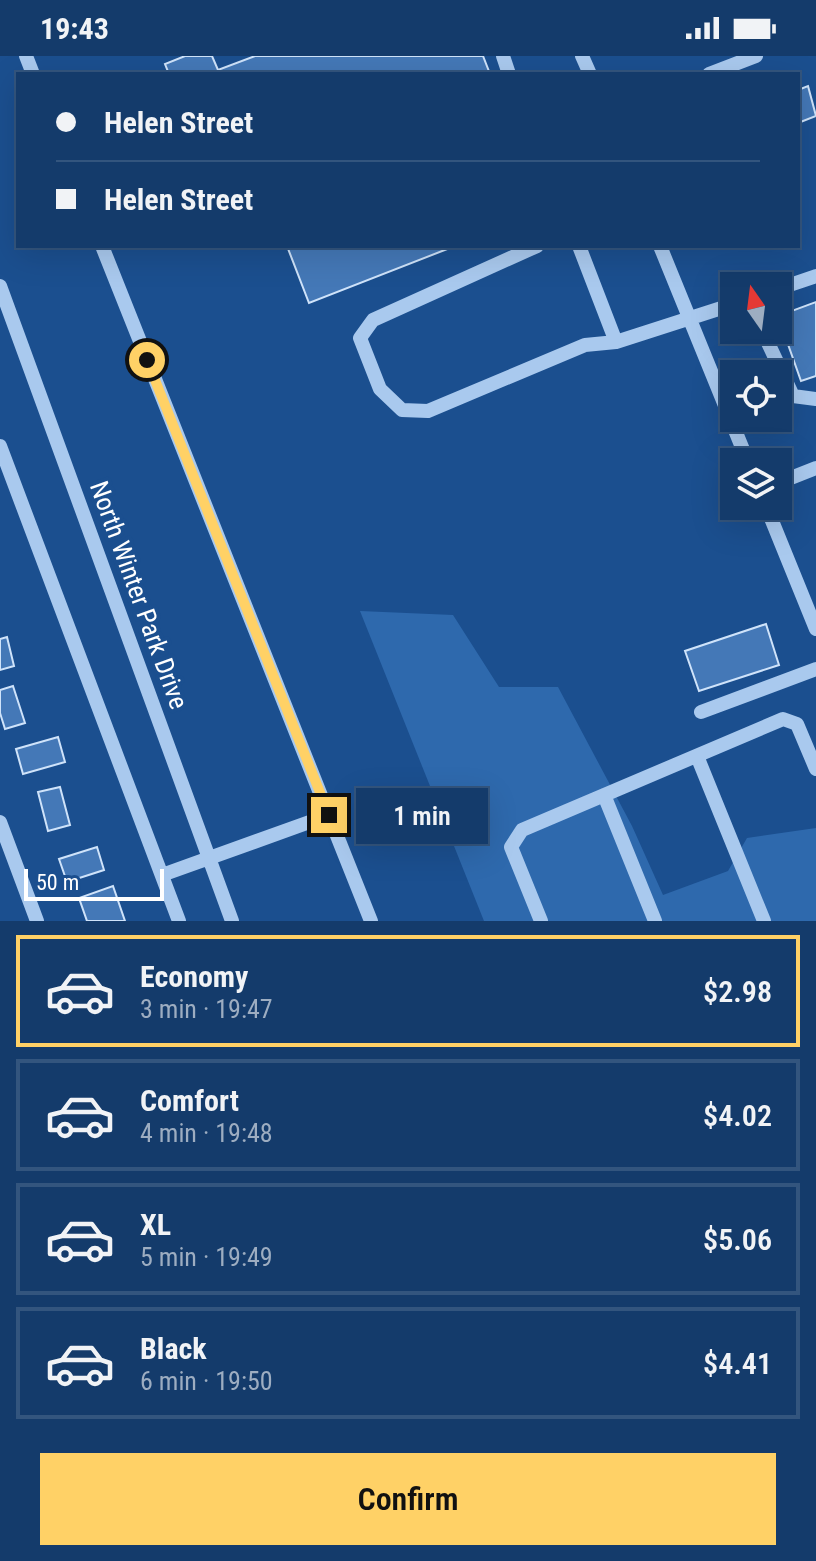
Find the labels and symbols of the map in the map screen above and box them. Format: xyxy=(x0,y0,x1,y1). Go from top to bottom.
north arrow xyxy=(720,272,792,344)
route start xyxy=(129,342,165,378)
street label: North Winter Park Drive xyxy=(84,477,194,713)
callout: 1 min xyxy=(357,787,489,843)
route end xyxy=(311,797,347,833)
scale bar xyxy=(24,865,164,901)

